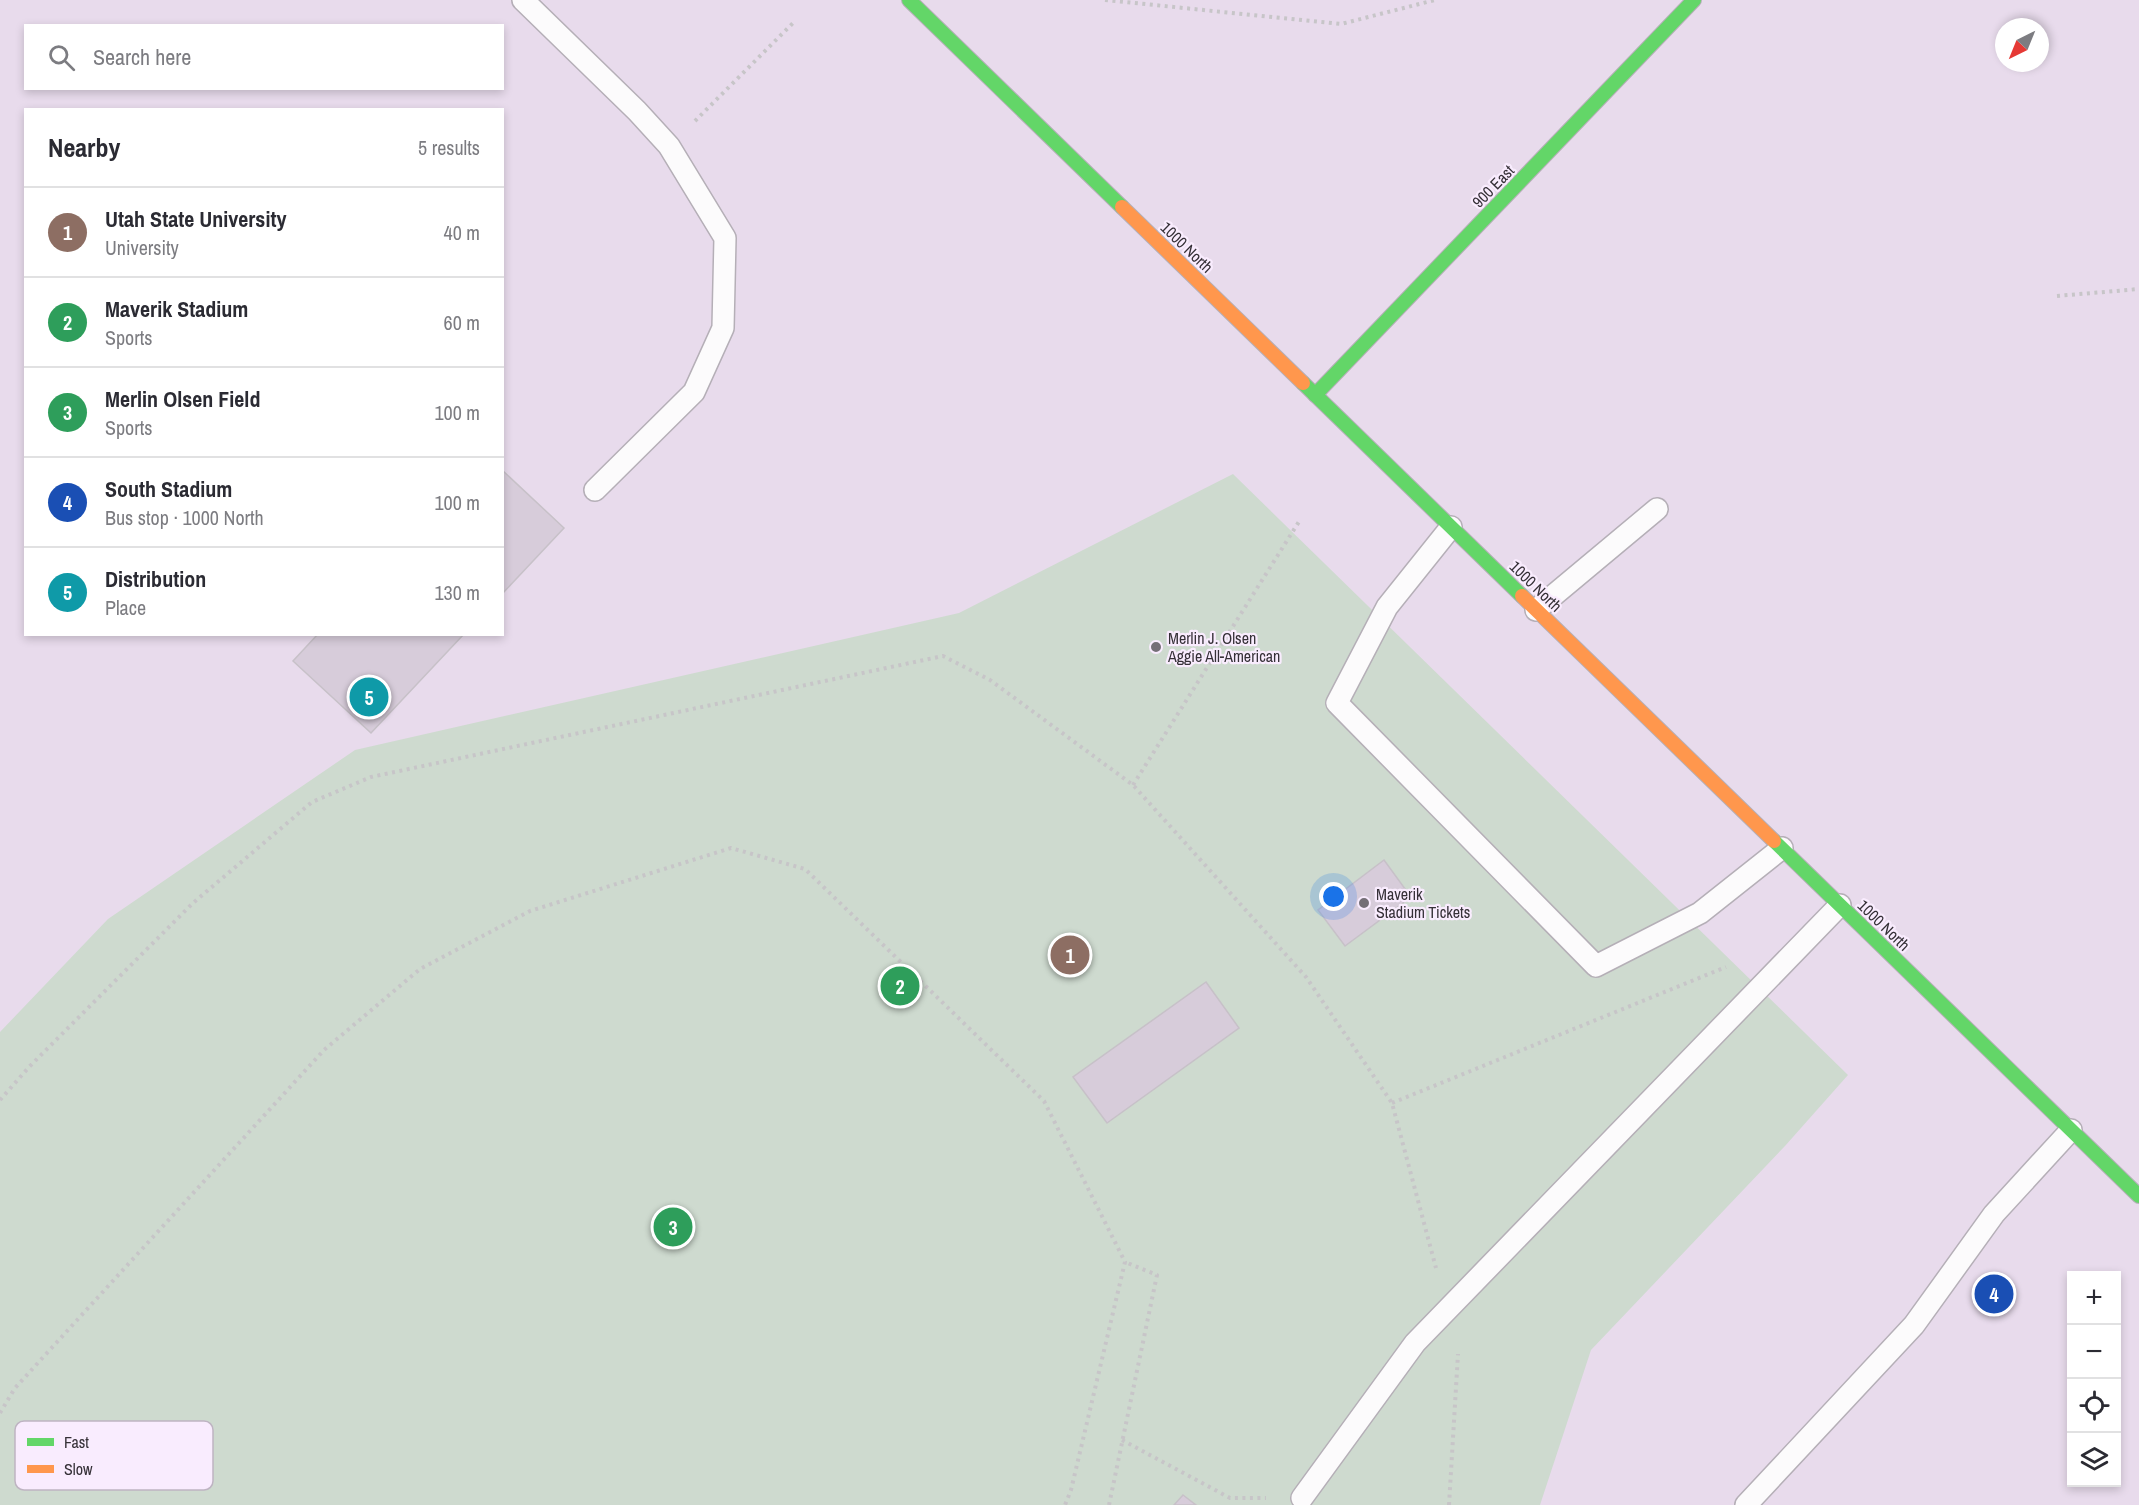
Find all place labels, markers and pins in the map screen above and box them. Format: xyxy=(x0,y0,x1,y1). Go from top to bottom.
place label: Merlin J. Olsen Aggie All-American xyxy=(1167,627,1280,667)
marker: Merlin J. Olsen Aggie All-American xyxy=(1149,640,1163,654)
pin: 5 xyxy=(350,674,388,720)
place label: Maverik Stadium Tickets xyxy=(1376,883,1470,923)
marker: Maverik Stadium Tickets xyxy=(1357,896,1371,910)
pin: 1 xyxy=(1050,932,1090,978)
pin: 2 xyxy=(880,964,920,1008)
pin: 3 xyxy=(654,1204,692,1250)
pin: 4 xyxy=(1974,1272,2014,1316)

